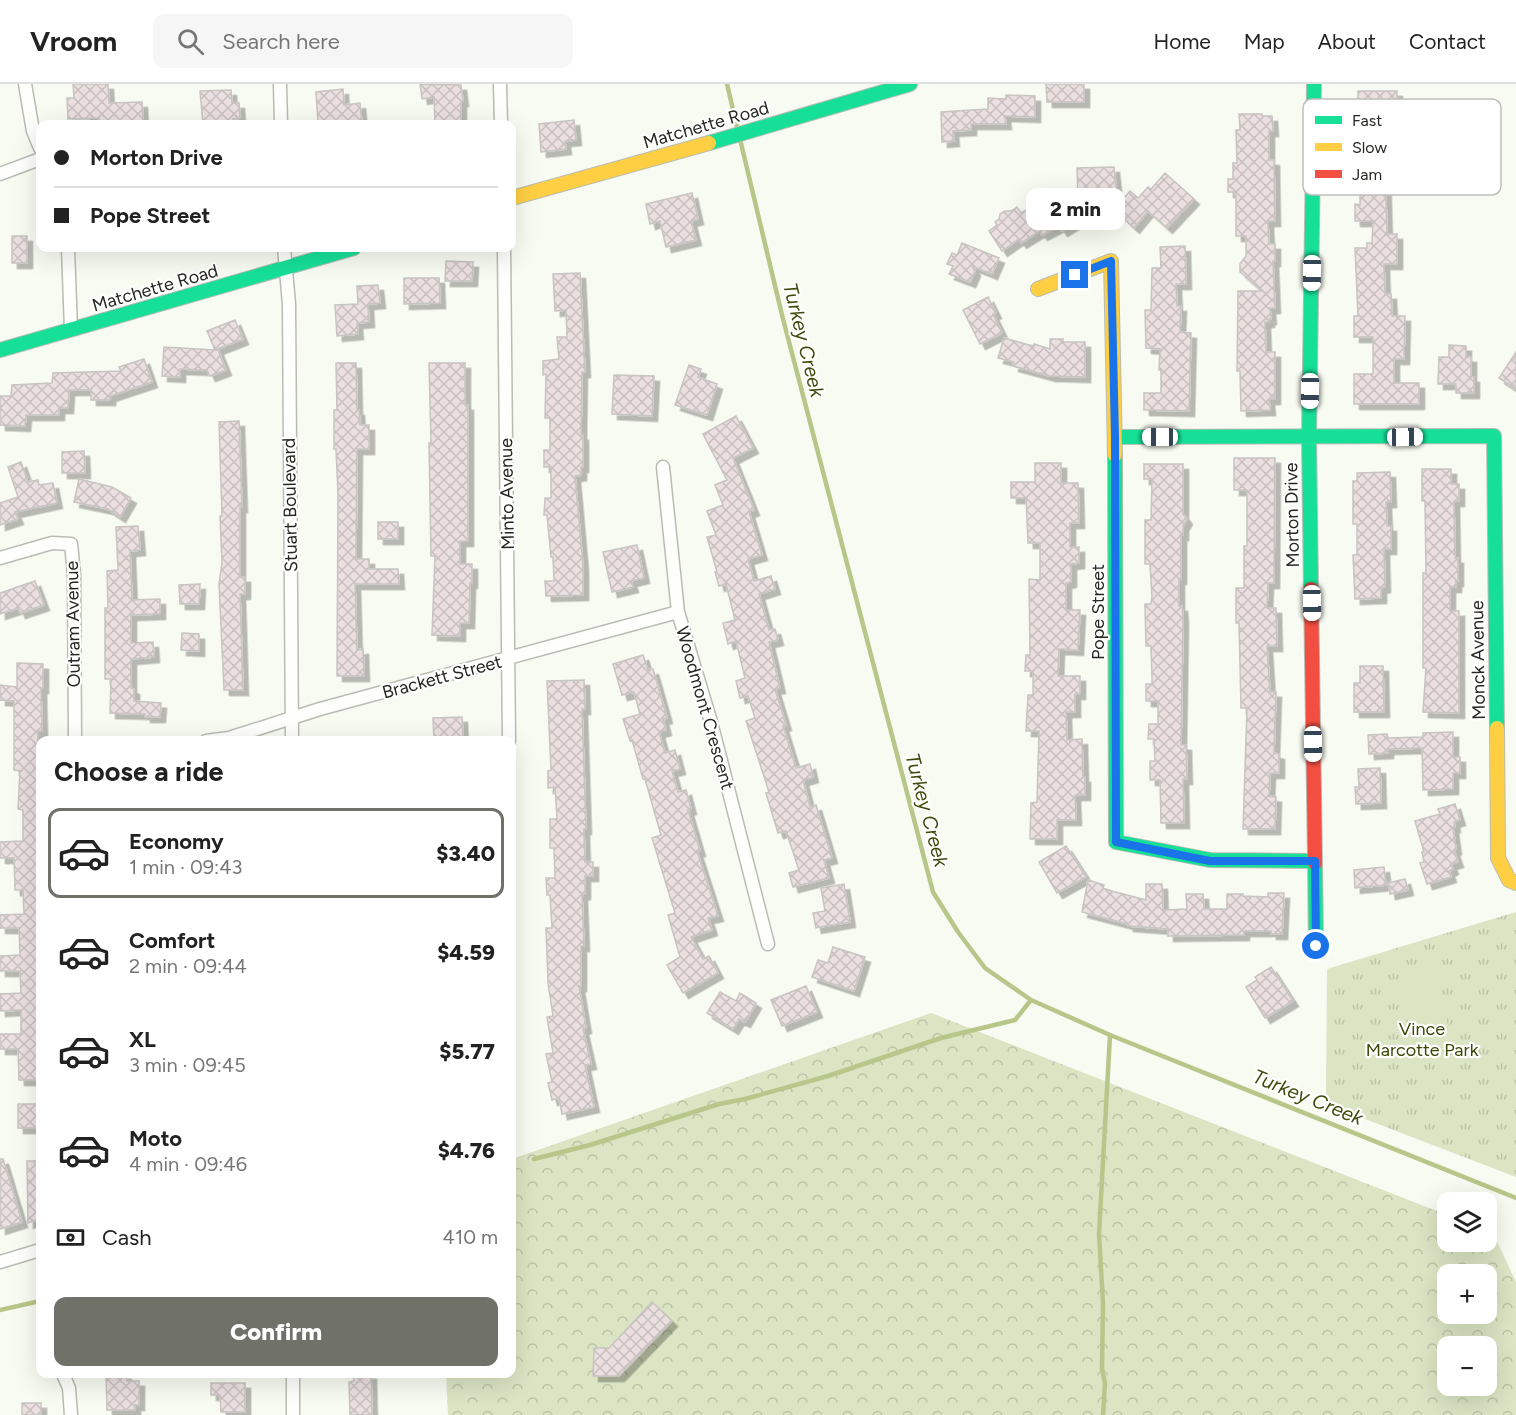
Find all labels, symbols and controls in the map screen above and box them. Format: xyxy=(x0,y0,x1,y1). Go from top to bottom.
search box xyxy=(153,14,573,68)
text: Vroom xyxy=(30,24,117,58)
icon: search xyxy=(174,25,207,58)
text: Search here xyxy=(222,28,340,55)
text: Home xyxy=(1154,29,1211,54)
text: Map xyxy=(1244,29,1285,54)
text: About xyxy=(1318,29,1376,54)
text: Contact xyxy=(1409,29,1486,54)
street label: Matchette Road xyxy=(640,97,772,153)
legend xyxy=(1303,99,1501,195)
text: Fast xyxy=(1352,111,1382,130)
text: Slow xyxy=(1352,138,1387,157)
text: Morton Drive xyxy=(90,144,223,171)
text: Jam xyxy=(1352,165,1382,184)
callout: 2 min xyxy=(1026,188,1124,230)
text: 2 min xyxy=(1050,197,1101,221)
text: Pope Street xyxy=(90,202,210,229)
car xyxy=(1303,255,1321,291)
street label: Matchette Road xyxy=(89,260,221,316)
route end xyxy=(1061,261,1088,288)
water label: Turkey Creek xyxy=(778,280,830,401)
car xyxy=(1301,373,1319,409)
car xyxy=(1142,428,1178,446)
car xyxy=(1387,428,1423,446)
street label: Stuart Boulevard xyxy=(278,438,302,572)
street label: Minto Avenue xyxy=(495,438,519,550)
street label: Morton Drive xyxy=(1280,462,1304,568)
street label: Outram Avenue xyxy=(61,560,85,688)
street label: Pope Street xyxy=(1087,564,1109,660)
car xyxy=(1303,585,1321,621)
street label: Monck Avenue xyxy=(1466,600,1490,720)
street label: Woodmont Crescent xyxy=(671,624,739,792)
street label: Brackett Street xyxy=(380,650,504,704)
car xyxy=(1304,726,1322,762)
water label: Turkey Creek xyxy=(900,751,954,871)
text: Choose a ride xyxy=(54,755,223,788)
icon: car xyxy=(57,826,111,880)
text: Economy xyxy=(129,828,224,855)
text: $3.40 xyxy=(436,840,495,867)
text: 1 min · 09:43 xyxy=(129,855,242,879)
icon: car xyxy=(57,925,111,979)
text: Comfort xyxy=(129,927,215,954)
route start xyxy=(1302,932,1329,959)
text: $4.59 xyxy=(437,939,495,966)
text: 2 min · 09:44 xyxy=(129,954,247,978)
park label: Vince Marcotte Park xyxy=(1366,1018,1479,1061)
icon: car xyxy=(57,1024,111,1078)
text: XL xyxy=(129,1026,156,1053)
text: $5.77 xyxy=(439,1038,495,1065)
text: 3 min · 09:45 xyxy=(129,1053,246,1077)
water label: Turkey Creek xyxy=(1249,1064,1368,1130)
icon: car xyxy=(57,1123,111,1177)
text: Moto xyxy=(129,1125,182,1152)
text: $4.76 xyxy=(438,1137,495,1164)
text: 4 min · 09:46 xyxy=(129,1152,247,1176)
map controls xyxy=(1437,1192,1497,1396)
button: layers xyxy=(1437,1192,1497,1252)
icon: cash xyxy=(54,1221,87,1254)
text: Cash xyxy=(102,1224,152,1251)
text: 410 m xyxy=(443,1225,498,1249)
button: + xyxy=(1437,1264,1497,1324)
button: Confirm xyxy=(54,1297,498,1366)
button: − xyxy=(1437,1336,1497,1396)

